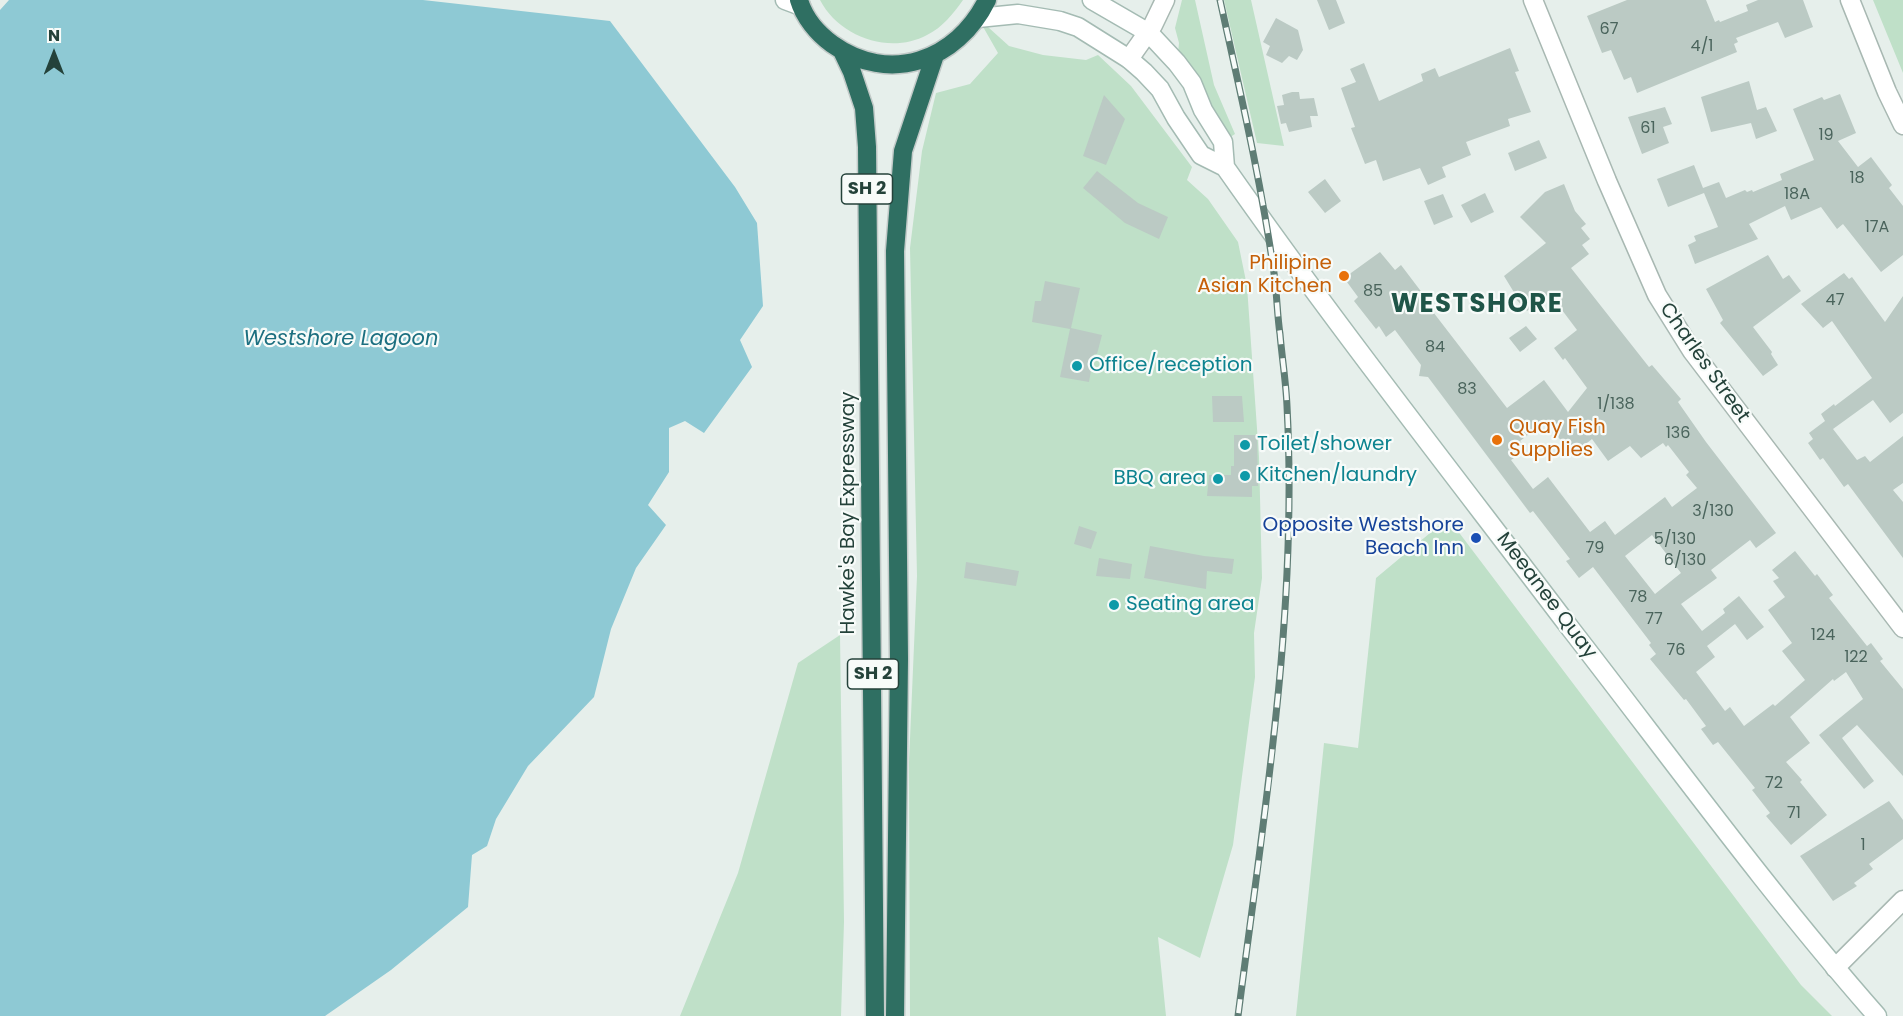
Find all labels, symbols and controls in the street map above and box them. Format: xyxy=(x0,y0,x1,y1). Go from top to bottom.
house number: 67 xyxy=(1600,20,1618,40)
north arrow xyxy=(24,24,84,84)
text: N xyxy=(48,24,60,47)
house number: 4/1 xyxy=(1691,37,1713,57)
house number: 61 xyxy=(1640,119,1656,139)
house number: 19 xyxy=(1818,126,1834,146)
house number: 18 xyxy=(1849,169,1865,189)
road number: SH 2 xyxy=(842,174,892,204)
house number: 18A xyxy=(1784,185,1810,205)
house number: 17A xyxy=(1865,218,1889,238)
place label: Philipine Asian Kitchen xyxy=(1197,252,1332,299)
marker: Philipine Asian Kitchen xyxy=(1337,269,1351,283)
house number: 85 xyxy=(1363,282,1383,302)
district label: WESTSHORE xyxy=(1391,289,1563,321)
house number: 47 xyxy=(1826,291,1844,311)
street label: Charles Street xyxy=(1654,298,1754,428)
water label: Westshore Lagoon xyxy=(244,327,438,353)
house number: 84 xyxy=(1425,338,1445,358)
place label: Office/reception xyxy=(1089,354,1253,378)
marker: Office/reception xyxy=(1070,359,1084,373)
house number: 83 xyxy=(1457,380,1477,400)
street label: Hawke's Bay Expressway xyxy=(837,391,861,635)
house number: 1/138 xyxy=(1597,395,1635,415)
place label: Quay Fish Supplies xyxy=(1509,416,1606,463)
house number: 136 xyxy=(1666,424,1690,444)
place label: Toilet/shower xyxy=(1257,433,1392,457)
marker: Quay Fish Supplies xyxy=(1490,433,1504,447)
marker: Toilet/shower xyxy=(1238,438,1252,452)
place label: Kitchen/laundry xyxy=(1257,464,1417,488)
place label: BBQ area xyxy=(1113,467,1206,491)
marker: Kitchen/laundry xyxy=(1238,469,1252,483)
marker: BBQ area xyxy=(1211,472,1225,486)
house number: 3/130 xyxy=(1692,502,1734,522)
place label: Opposite Westshore Beach Inn xyxy=(1263,514,1464,561)
street label: Meeanee Quay xyxy=(1491,528,1601,664)
house number: 5/130 xyxy=(1654,530,1696,550)
marker: Opposite Westshore Beach Inn xyxy=(1469,531,1483,545)
house number: 79 xyxy=(1586,539,1604,559)
house number: 6/130 xyxy=(1664,551,1706,571)
house number: 78 xyxy=(1629,588,1647,608)
place label: Seating area xyxy=(1126,593,1254,617)
marker: Seating area xyxy=(1107,598,1121,612)
house number: 77 xyxy=(1645,610,1663,630)
house number: 124 xyxy=(1811,626,1835,646)
house number: 76 xyxy=(1667,641,1685,661)
house number: 122 xyxy=(1844,648,1868,668)
road number: SH 2 xyxy=(848,659,898,689)
house number: 72 xyxy=(1765,774,1783,794)
house number: 71 xyxy=(1787,804,1801,824)
house number: 1 xyxy=(1860,836,1866,856)

